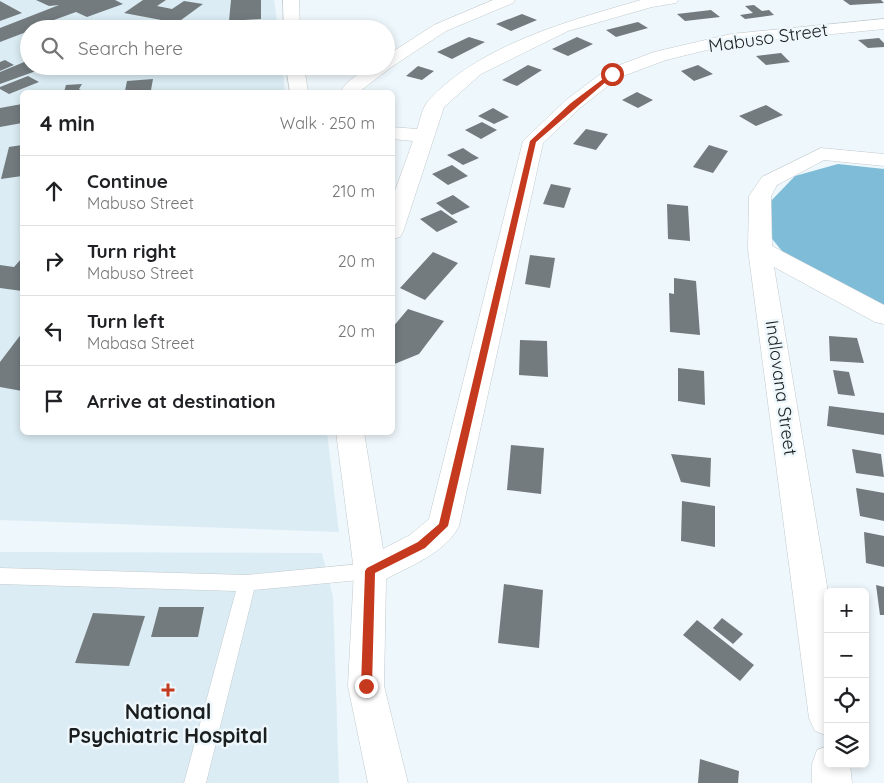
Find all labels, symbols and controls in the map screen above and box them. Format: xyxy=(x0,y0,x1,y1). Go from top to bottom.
street label: Mabuso Street xyxy=(707,18,829,57)
search box xyxy=(20,20,395,75)
icon: search xyxy=(38,34,66,62)
text: Search here xyxy=(78,36,183,60)
route start xyxy=(601,63,624,86)
text: 4 min xyxy=(40,110,95,136)
text: Walk · 250 m xyxy=(280,113,375,133)
text: Continue xyxy=(87,169,168,193)
icon: ahead xyxy=(40,177,68,205)
text: 210 m xyxy=(332,181,375,201)
text: Mabuso Street xyxy=(87,193,194,213)
text: Turn right xyxy=(87,239,176,263)
icon: right xyxy=(40,247,68,275)
text: 20 m xyxy=(338,251,375,271)
text: Mabuso Street xyxy=(87,263,194,283)
text: Turn left xyxy=(87,309,165,333)
icon: left xyxy=(40,317,68,345)
street label: Indlovana Street xyxy=(761,319,802,457)
text: 20 m xyxy=(338,321,375,341)
text: Mabasa Street xyxy=(87,333,195,353)
icon: arrive xyxy=(40,387,68,415)
text: Arrive at destination xyxy=(87,389,276,413)
map controls xyxy=(824,588,869,768)
button: + xyxy=(824,588,869,633)
button: − xyxy=(824,633,869,678)
route end xyxy=(355,675,378,698)
button: locate xyxy=(824,678,869,723)
marker: National Psychiatric Hospital xyxy=(161,683,175,697)
place label: National Psychiatric Hospital xyxy=(68,698,268,748)
button: layers xyxy=(824,723,869,768)

